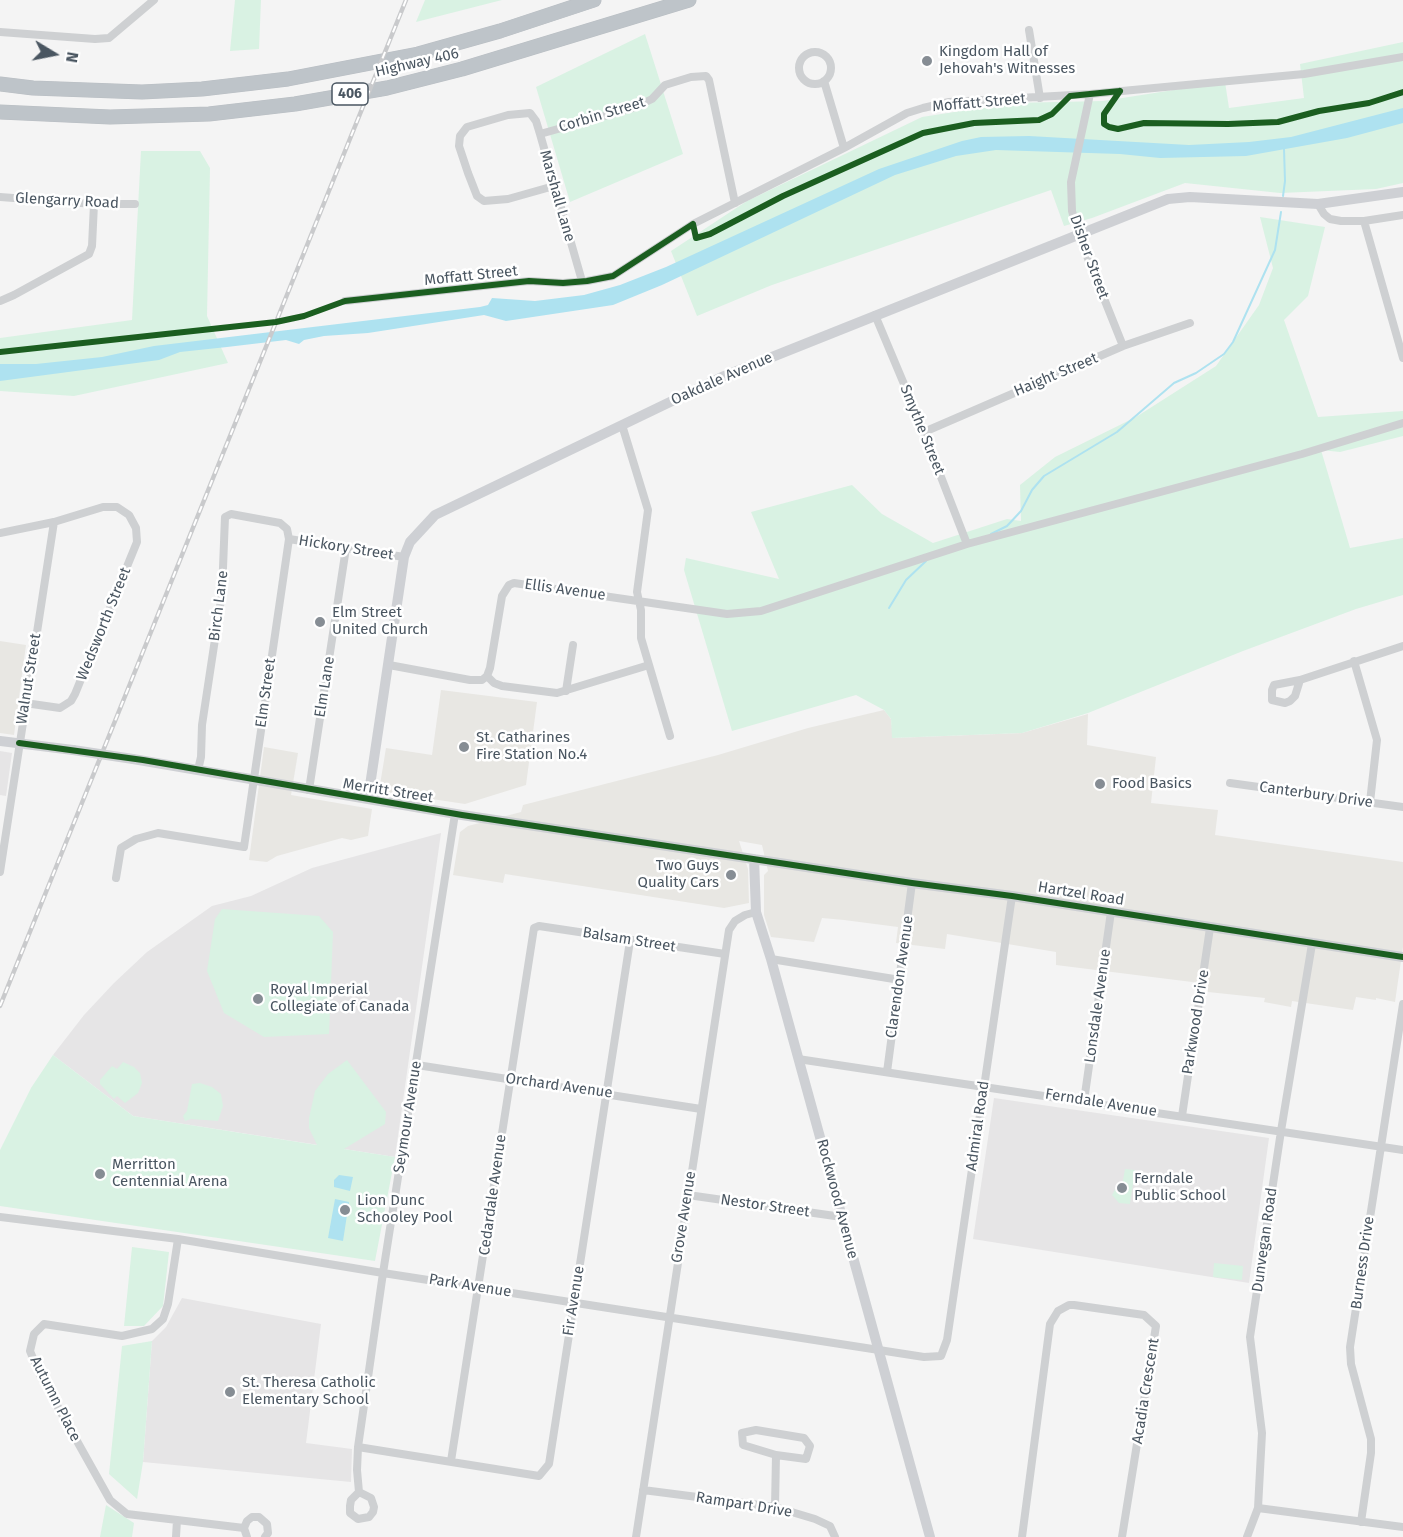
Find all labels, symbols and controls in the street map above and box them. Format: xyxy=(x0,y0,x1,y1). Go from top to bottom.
north arrow xyxy=(24,24,84,84)
place label: Kingdom Hall of Jehovah's Witnesses xyxy=(939,43,1075,78)
street label: Highway 406 xyxy=(373,45,461,81)
text: N xyxy=(62,50,82,64)
marker: Kingdom Hall of Jehovah's Witnesses xyxy=(920,54,934,68)
road number: 406 xyxy=(332,83,368,105)
street label: Moffatt Street xyxy=(931,90,1027,116)
street label: Corbin Street xyxy=(557,93,647,137)
street label: Marshall Lane xyxy=(535,148,579,244)
street label: Glengarry Road xyxy=(15,189,119,213)
street label: Disher Street xyxy=(1065,212,1113,302)
street label: Moffatt Street xyxy=(423,262,519,290)
street label: Oakdale Avenue xyxy=(668,349,776,409)
street label: Haight Street xyxy=(1011,349,1101,401)
street label: Smythe Street xyxy=(896,382,948,478)
street label: Hickory Street xyxy=(297,532,395,564)
street label: Wedsworth Street xyxy=(73,565,135,683)
street label: Birch Lane xyxy=(206,570,232,642)
street label: Ellis Avenue xyxy=(523,575,607,605)
place label: Elm Street United Church xyxy=(332,604,428,639)
marker: Elm Street United Church xyxy=(313,615,327,629)
street label: Walnut Street xyxy=(13,632,45,726)
street label: Elm Lane xyxy=(311,655,339,719)
street label: Elm Street xyxy=(252,657,280,729)
place label: St. Catharines Fire Station No.4 xyxy=(476,729,587,764)
marker: St. Catharines Fire Station No.4 xyxy=(457,740,471,754)
street label: Merritt Street xyxy=(342,775,434,807)
place label: Food Basics xyxy=(1112,775,1192,793)
marker: Food Basics xyxy=(1093,777,1107,791)
street label: Canterbury Drive xyxy=(1258,778,1374,812)
place label: Two Guys Quality Cars xyxy=(638,857,719,892)
marker: Two Guys Quality Cars xyxy=(724,868,738,882)
street label: Hartzel Road xyxy=(1037,878,1125,910)
street label: Clarendon Avenue xyxy=(883,915,917,1039)
street label: Balsam Street xyxy=(581,924,677,956)
street label: Lonsdale Avenue xyxy=(1081,948,1115,1064)
street label: Parkwood Drive xyxy=(1179,968,1213,1076)
place label: Royal Imperial Collegiate of Canada xyxy=(270,981,410,1016)
marker: Royal Imperial Collegiate of Canada xyxy=(251,992,265,1006)
street label: Seymour Avenue xyxy=(390,1060,426,1174)
street label: Orchard Avenue xyxy=(504,1070,614,1102)
street label: Admiral Road xyxy=(963,1080,993,1172)
street label: Ferndale Avenue xyxy=(1044,1085,1158,1121)
street label: Cedardale Avenue xyxy=(476,1133,510,1257)
street label: Rockwood Avenue xyxy=(812,1137,862,1261)
place label: Merritton Centennial Arena xyxy=(112,1156,228,1191)
marker: Merritton Centennial Arena xyxy=(93,1167,107,1181)
street label: Grove Avenue xyxy=(668,1170,700,1264)
place label: Ferndale Public School xyxy=(1134,1170,1226,1205)
marker: Ferndale Public School xyxy=(1115,1181,1129,1195)
street label: Dunvegan Road xyxy=(1249,1186,1281,1294)
street label: Nestor Street xyxy=(719,1191,811,1221)
place label: Lion Dunc Schooley Pool xyxy=(357,1192,453,1227)
marker: Lion Dunc Schooley Pool xyxy=(338,1203,352,1217)
street label: Burness Drive xyxy=(1348,1215,1378,1311)
street label: Fir Avenue xyxy=(560,1265,588,1337)
street label: Park Avenue xyxy=(427,1271,513,1301)
street label: Acadia Crescent xyxy=(1129,1337,1163,1445)
street label: Autumn Place xyxy=(26,1353,84,1445)
place label: St. Theresa Catholic Elementary School xyxy=(242,1374,376,1409)
marker: St. Theresa Catholic Elementary School xyxy=(223,1385,237,1399)
street label: Rampart Drive xyxy=(695,1489,793,1521)

